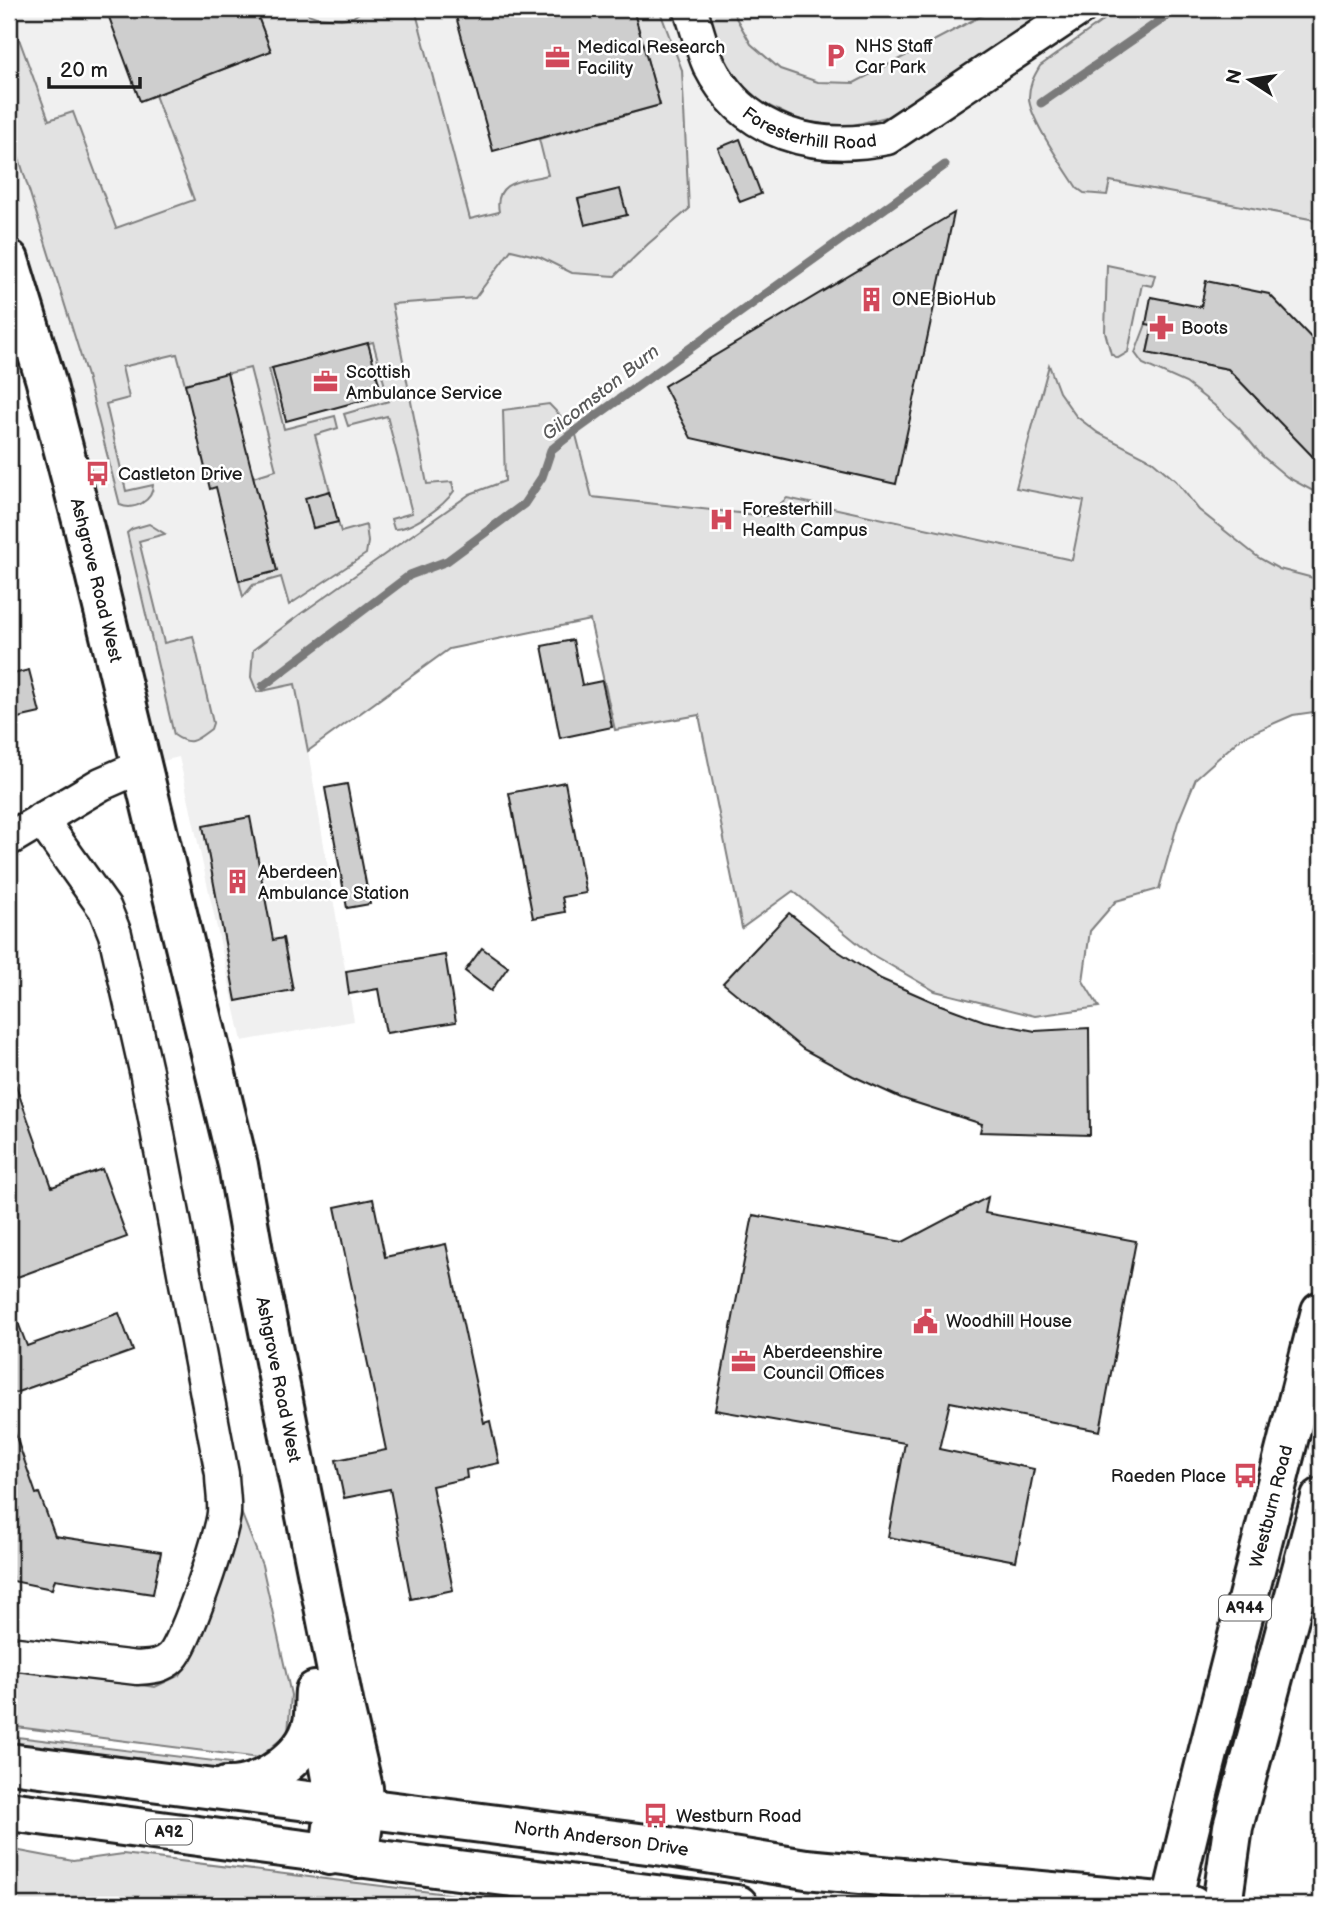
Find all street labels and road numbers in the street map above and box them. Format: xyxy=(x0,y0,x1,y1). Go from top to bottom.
street label: Foresterhill Road xyxy=(738,102,878,153)
street label: Ashgrove Road West xyxy=(66,496,127,665)
street label: Ashgrove Road West xyxy=(252,1295,306,1464)
street label: Westburn Road xyxy=(1245,1443,1297,1570)
road number: A944 xyxy=(1219,1596,1271,1620)
street label: North Anderson Drive xyxy=(513,1817,690,1861)
road number: A92 xyxy=(146,1820,192,1844)

